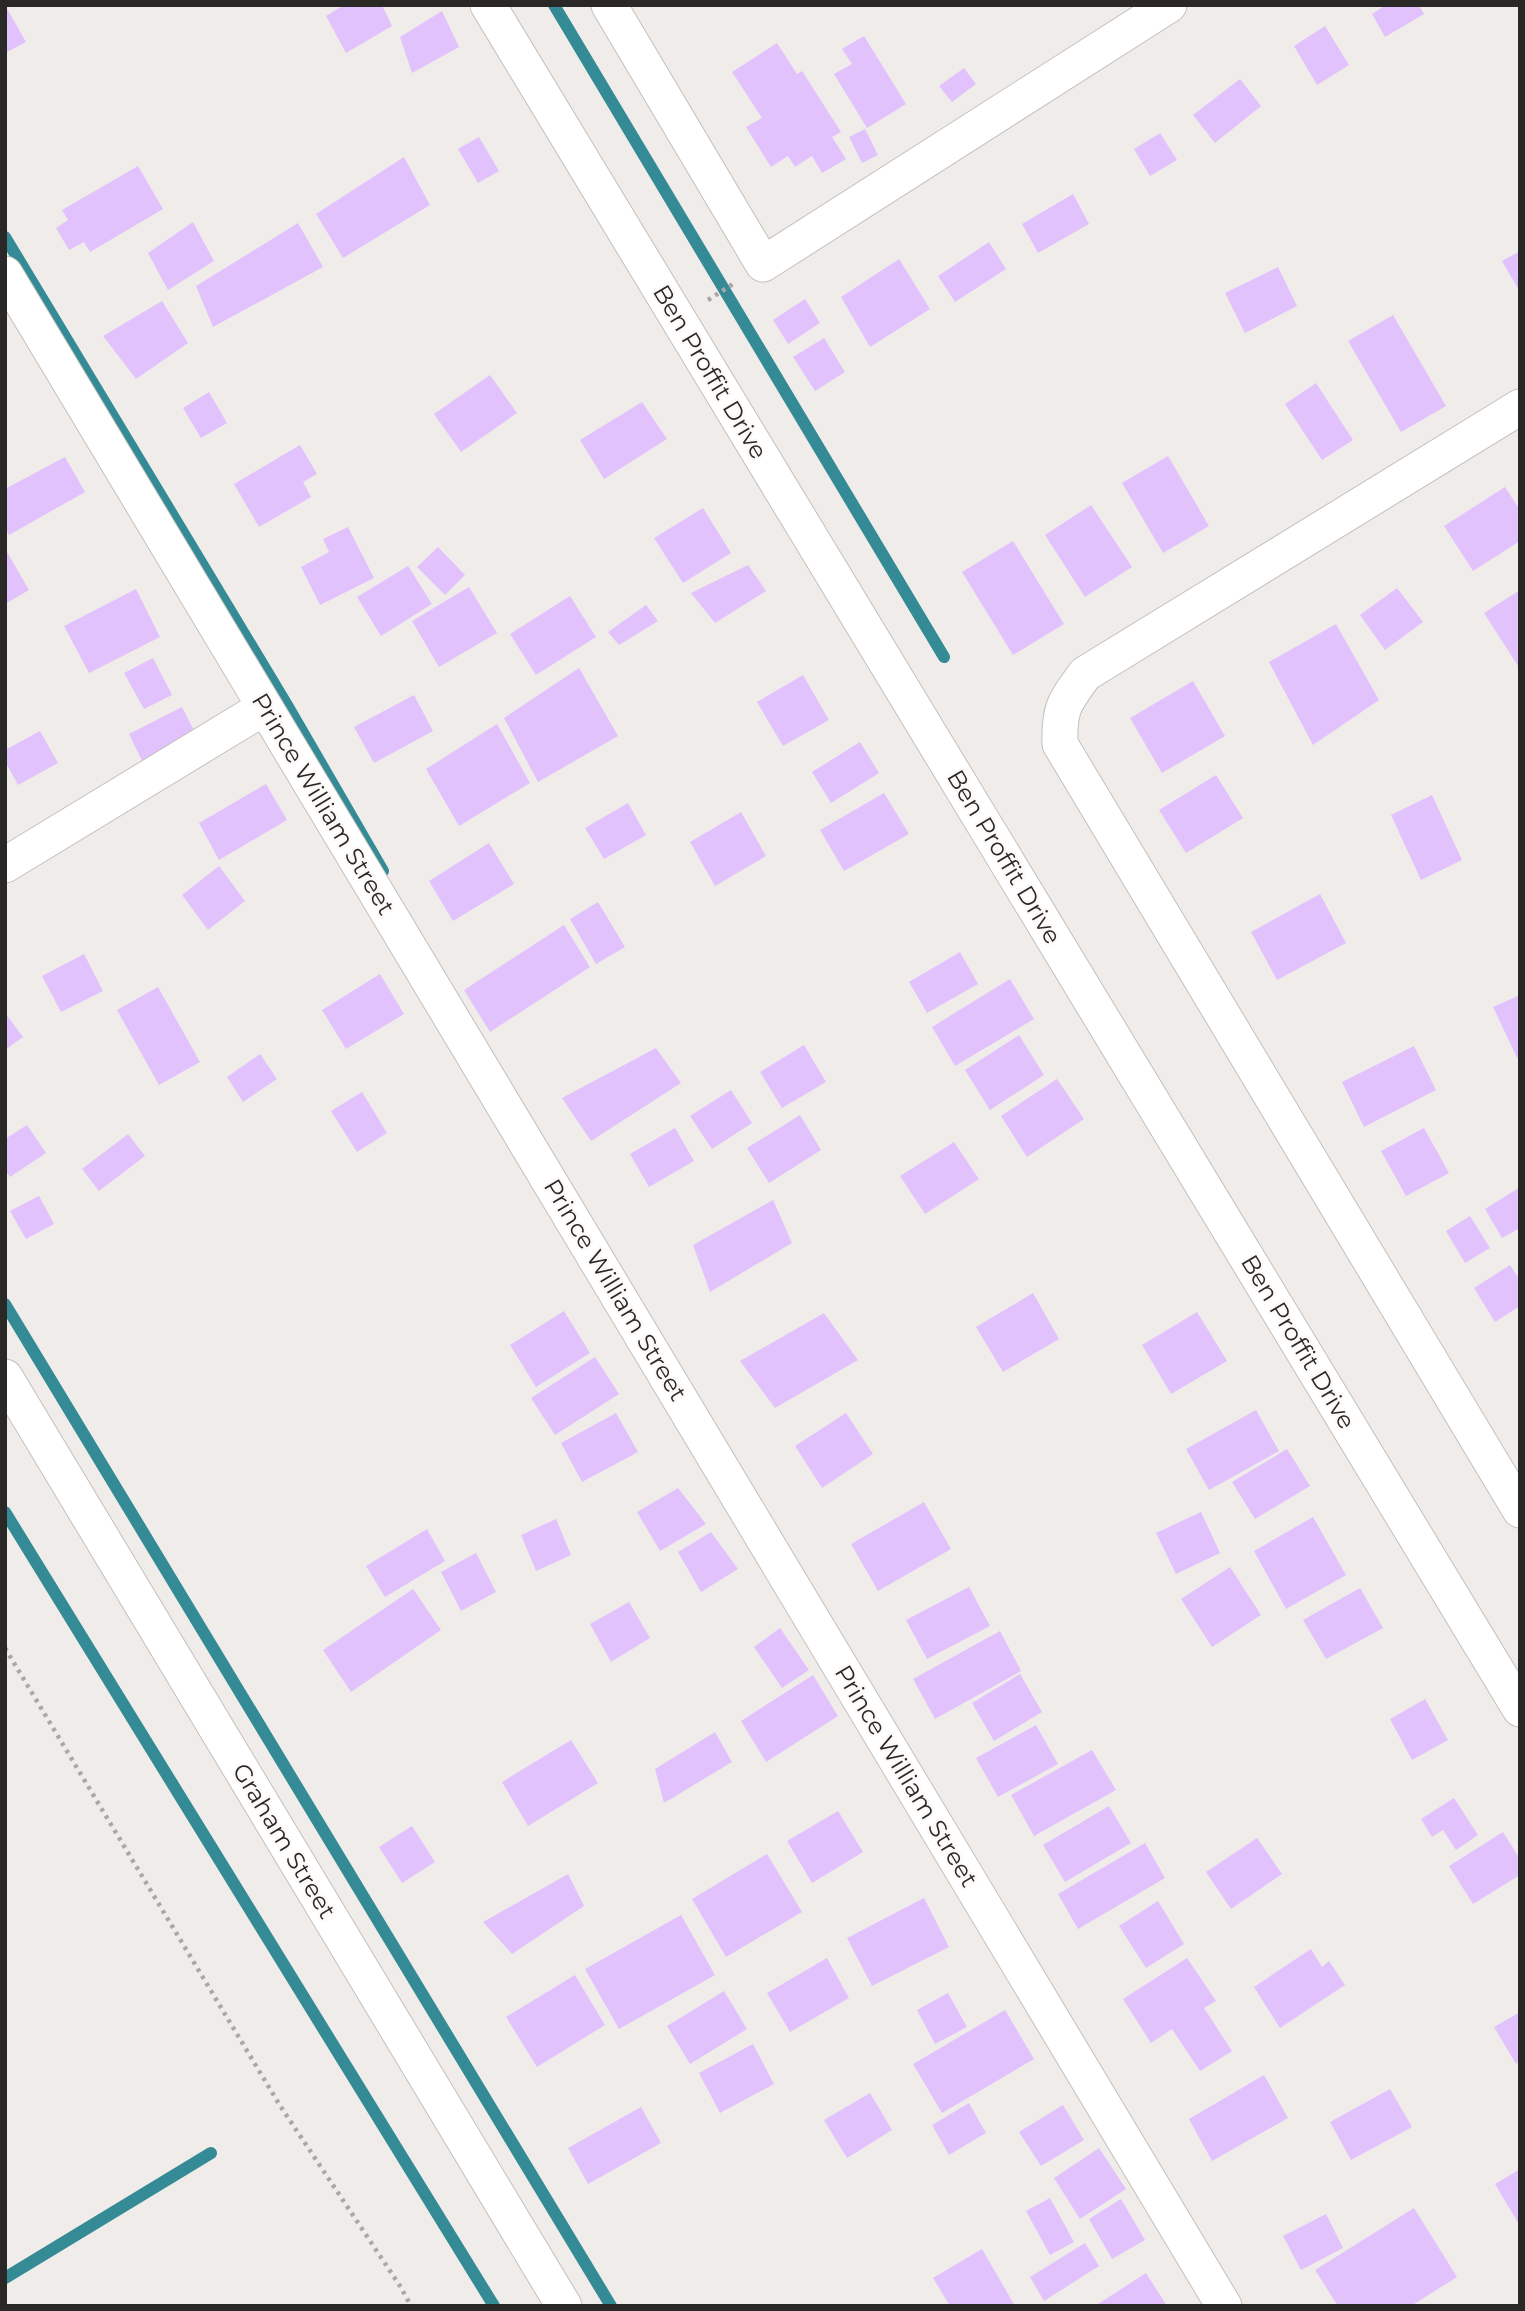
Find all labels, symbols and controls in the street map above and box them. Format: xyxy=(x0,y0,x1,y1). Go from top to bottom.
street label: Ben Proffit Drive xyxy=(647,279,774,464)
street label: Prince William Street xyxy=(246,688,401,920)
street label: Ben Proffit Drive xyxy=(941,764,1068,949)
street label: Prince William Street xyxy=(538,1174,693,1406)
street label: Ben Proffit Drive xyxy=(1235,1249,1362,1434)
street label: Prince William Street xyxy=(829,1660,984,1892)
street label: Graham Street xyxy=(227,1758,342,1924)

